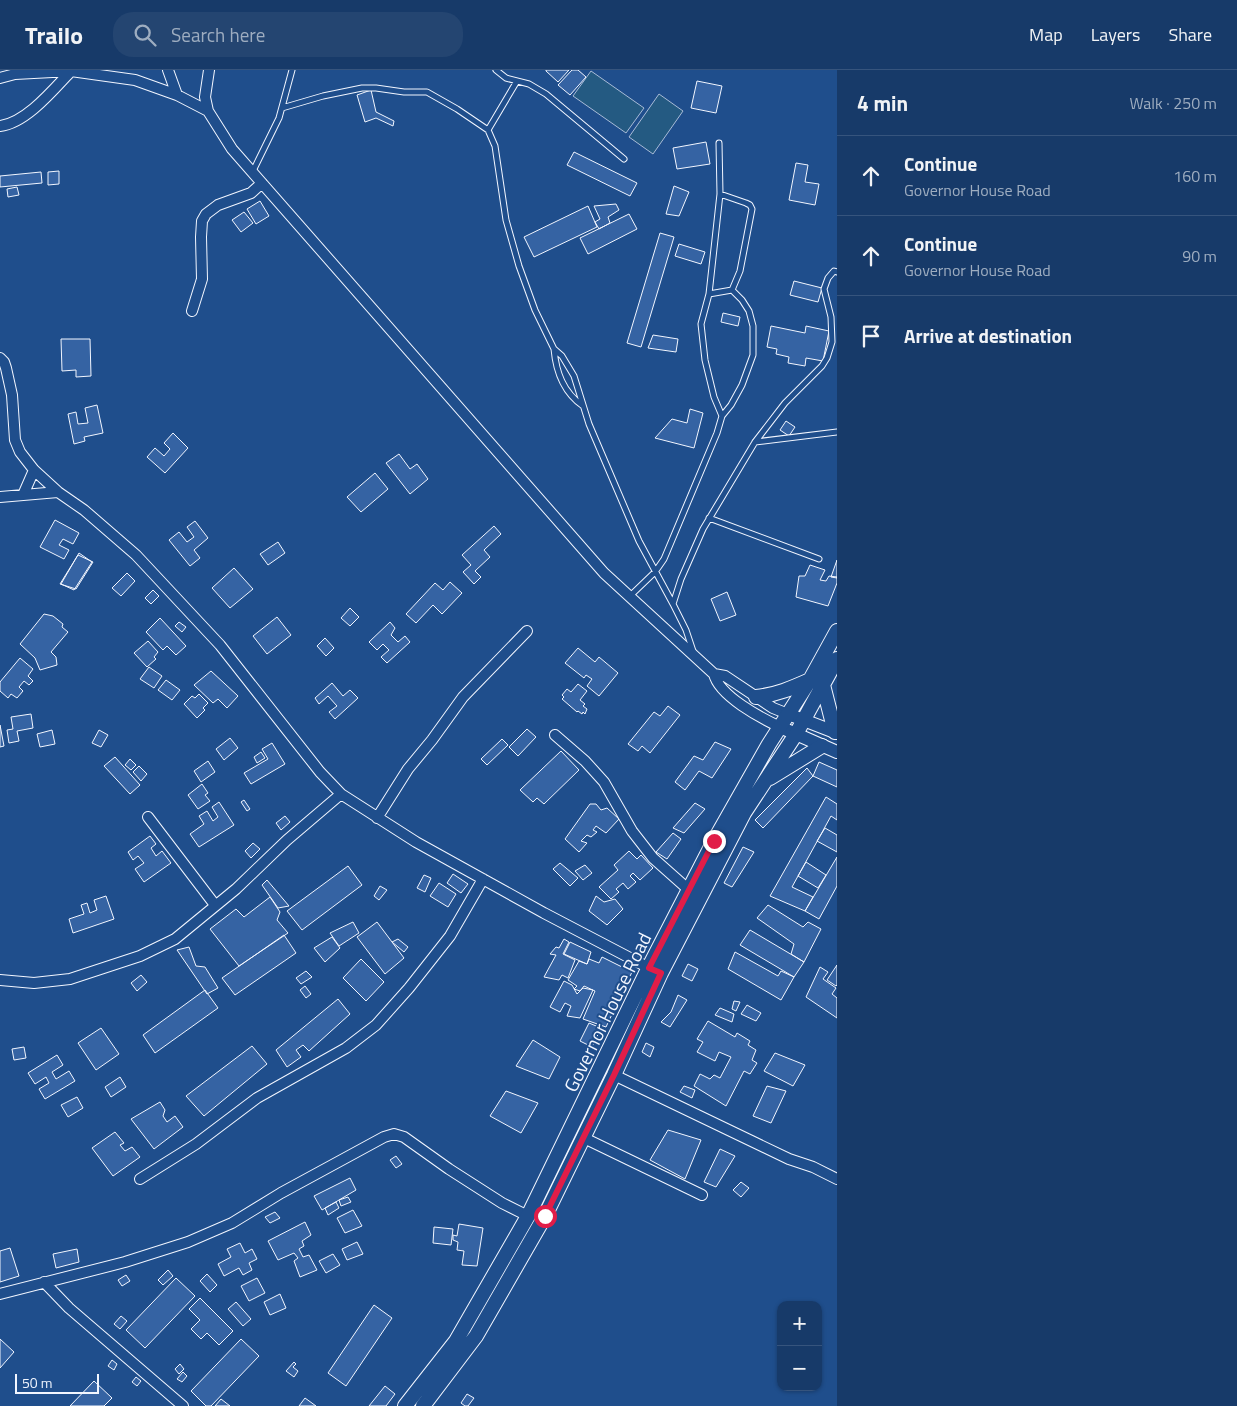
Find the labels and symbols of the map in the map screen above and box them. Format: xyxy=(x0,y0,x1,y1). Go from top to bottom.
route end xyxy=(703,830,726,853)
street label: Governor House Road xyxy=(556,927,658,1097)
route start xyxy=(534,1205,557,1228)
scale bar xyxy=(15,1371,99,1394)

